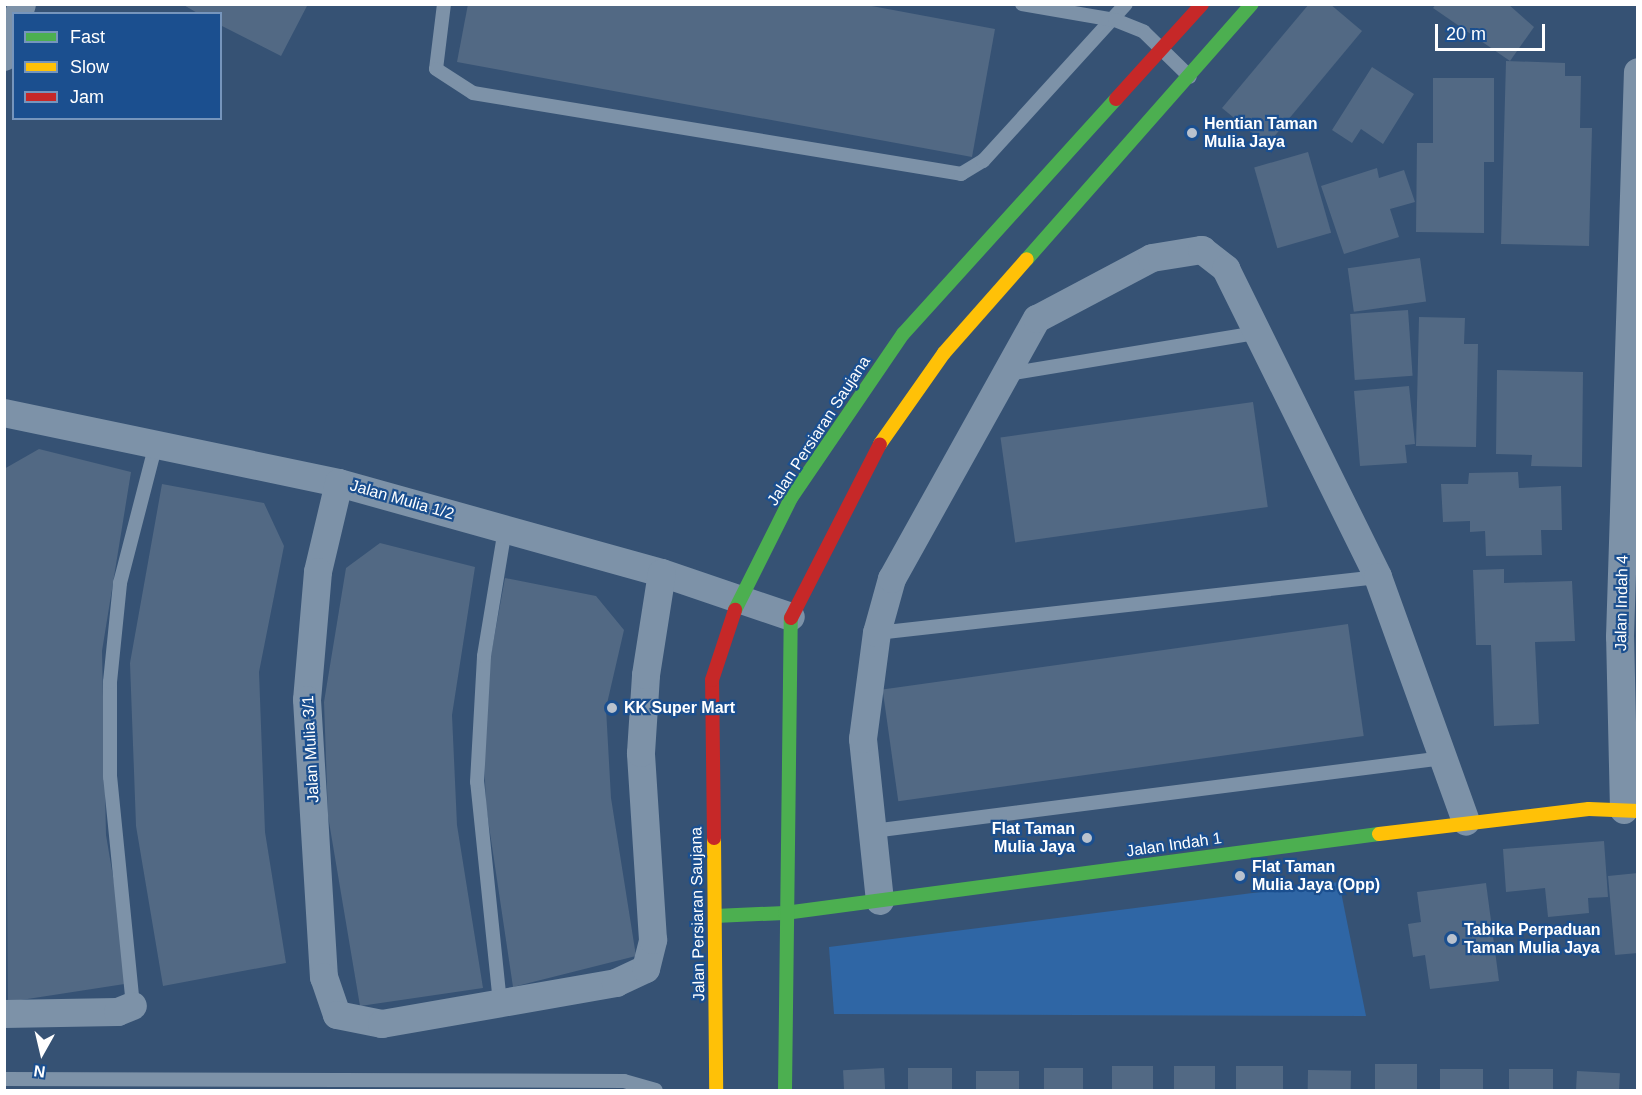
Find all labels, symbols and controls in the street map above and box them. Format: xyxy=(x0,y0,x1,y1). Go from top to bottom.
legend xyxy=(12,12,222,120)
scale bar xyxy=(1438,12,1548,50)
text: 20 m xyxy=(1446,24,1486,44)
text: Fast xyxy=(70,27,105,47)
text: Slow xyxy=(70,57,109,77)
text: Jam xyxy=(70,87,104,107)
place label: Hentian Taman Mulia Jaya xyxy=(1204,114,1318,152)
marker: Hentian Taman Mulia Jaya xyxy=(1185,126,1199,140)
street label: Jalan Persiaran Saujana xyxy=(763,353,875,509)
street label: Jalan Mulia 1/2 xyxy=(348,476,456,524)
street label: Jalan Indah 4 xyxy=(1612,555,1632,651)
street label: Jalan Mulia 3/1 xyxy=(299,695,323,803)
place label: KK Super Mart xyxy=(624,698,735,718)
marker: KK Super Mart xyxy=(605,701,619,715)
place label: Flat Taman Mulia Jaya xyxy=(992,819,1075,857)
street label: Jalan Persiaran Saujana xyxy=(687,827,709,1001)
street label: Jalan Indah 1 xyxy=(1125,829,1223,861)
marker: Flat Taman Mulia Jaya xyxy=(1080,831,1094,845)
place label: Flat Taman Mulia Jaya (Opp) xyxy=(1252,857,1380,895)
marker: Flat Taman Mulia Jaya (Opp) xyxy=(1233,869,1247,883)
place label: Tabika Perpaduan Taman Mulia Jaya xyxy=(1464,920,1601,958)
marker: Tabika Perpaduan Taman Mulia Jaya xyxy=(1445,932,1459,946)
north arrow xyxy=(12,1023,72,1083)
text: N xyxy=(33,1062,46,1081)

